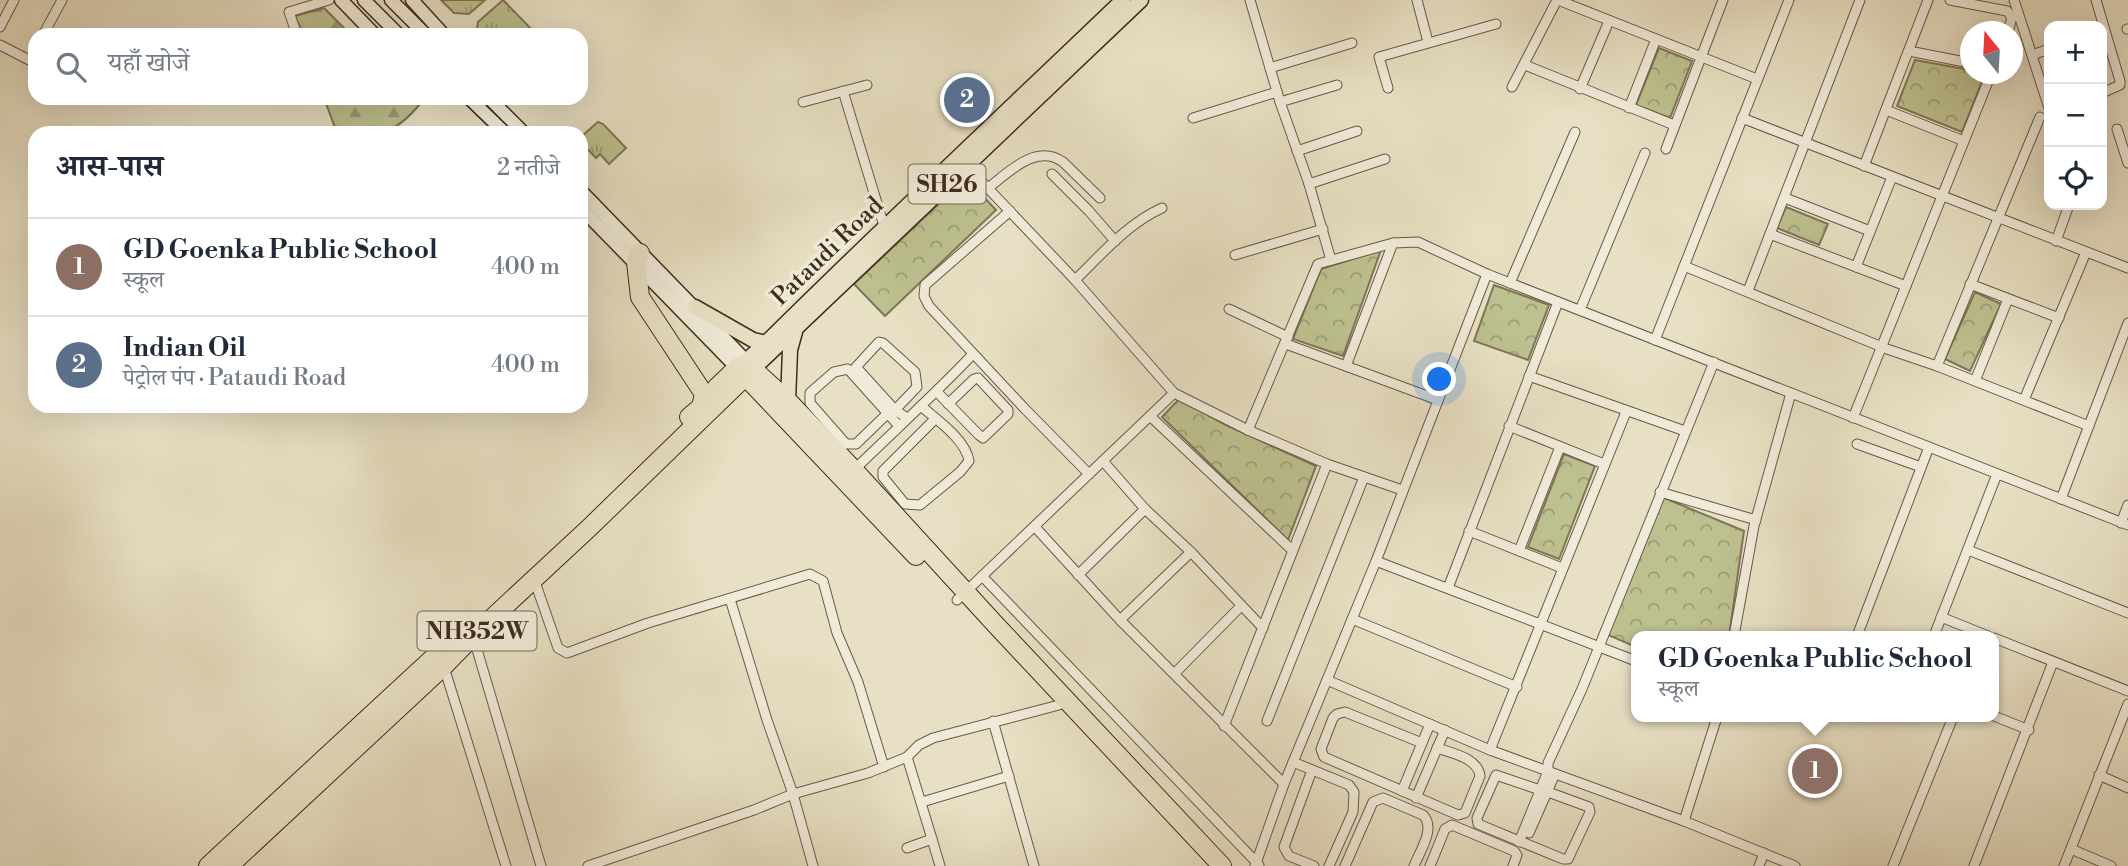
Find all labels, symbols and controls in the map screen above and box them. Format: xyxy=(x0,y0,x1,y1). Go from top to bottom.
north arrow xyxy=(1960,21,2023,84)
map controls xyxy=(2044,21,2107,210)
button: + xyxy=(2044,21,2107,84)
search box xyxy=(28,28,588,105)
text: यहाँ खोजें xyxy=(108,47,189,79)
icon: search xyxy=(52,48,90,86)
pin: 2 xyxy=(944,74,990,126)
button: − xyxy=(2044,84,2107,147)
button: locate xyxy=(2044,147,2107,210)
text: आस-पास xyxy=(56,148,163,186)
text: 2 नतीजे xyxy=(497,154,560,182)
road number: SH26 xyxy=(908,164,986,204)
street label: Pataudi Road xyxy=(765,191,890,313)
text: GD Goenka Public School xyxy=(123,234,438,266)
text: 1 xyxy=(73,253,85,281)
text: 400 m xyxy=(491,253,560,281)
text: स्कूल xyxy=(123,266,164,294)
text: Indian Oil xyxy=(123,332,246,364)
text: 2 xyxy=(72,351,86,379)
text: 400 m xyxy=(491,351,560,379)
your location xyxy=(1422,362,1456,396)
text: पेट्रोल पंप · Pataudi Road xyxy=(123,364,346,392)
road number: NH352W xyxy=(418,611,536,650)
popup xyxy=(1631,631,1999,722)
text: GD Goenka Public School xyxy=(1658,643,1972,675)
text: स्कूल xyxy=(1658,675,1699,703)
pin: 1 xyxy=(1792,745,1838,797)

